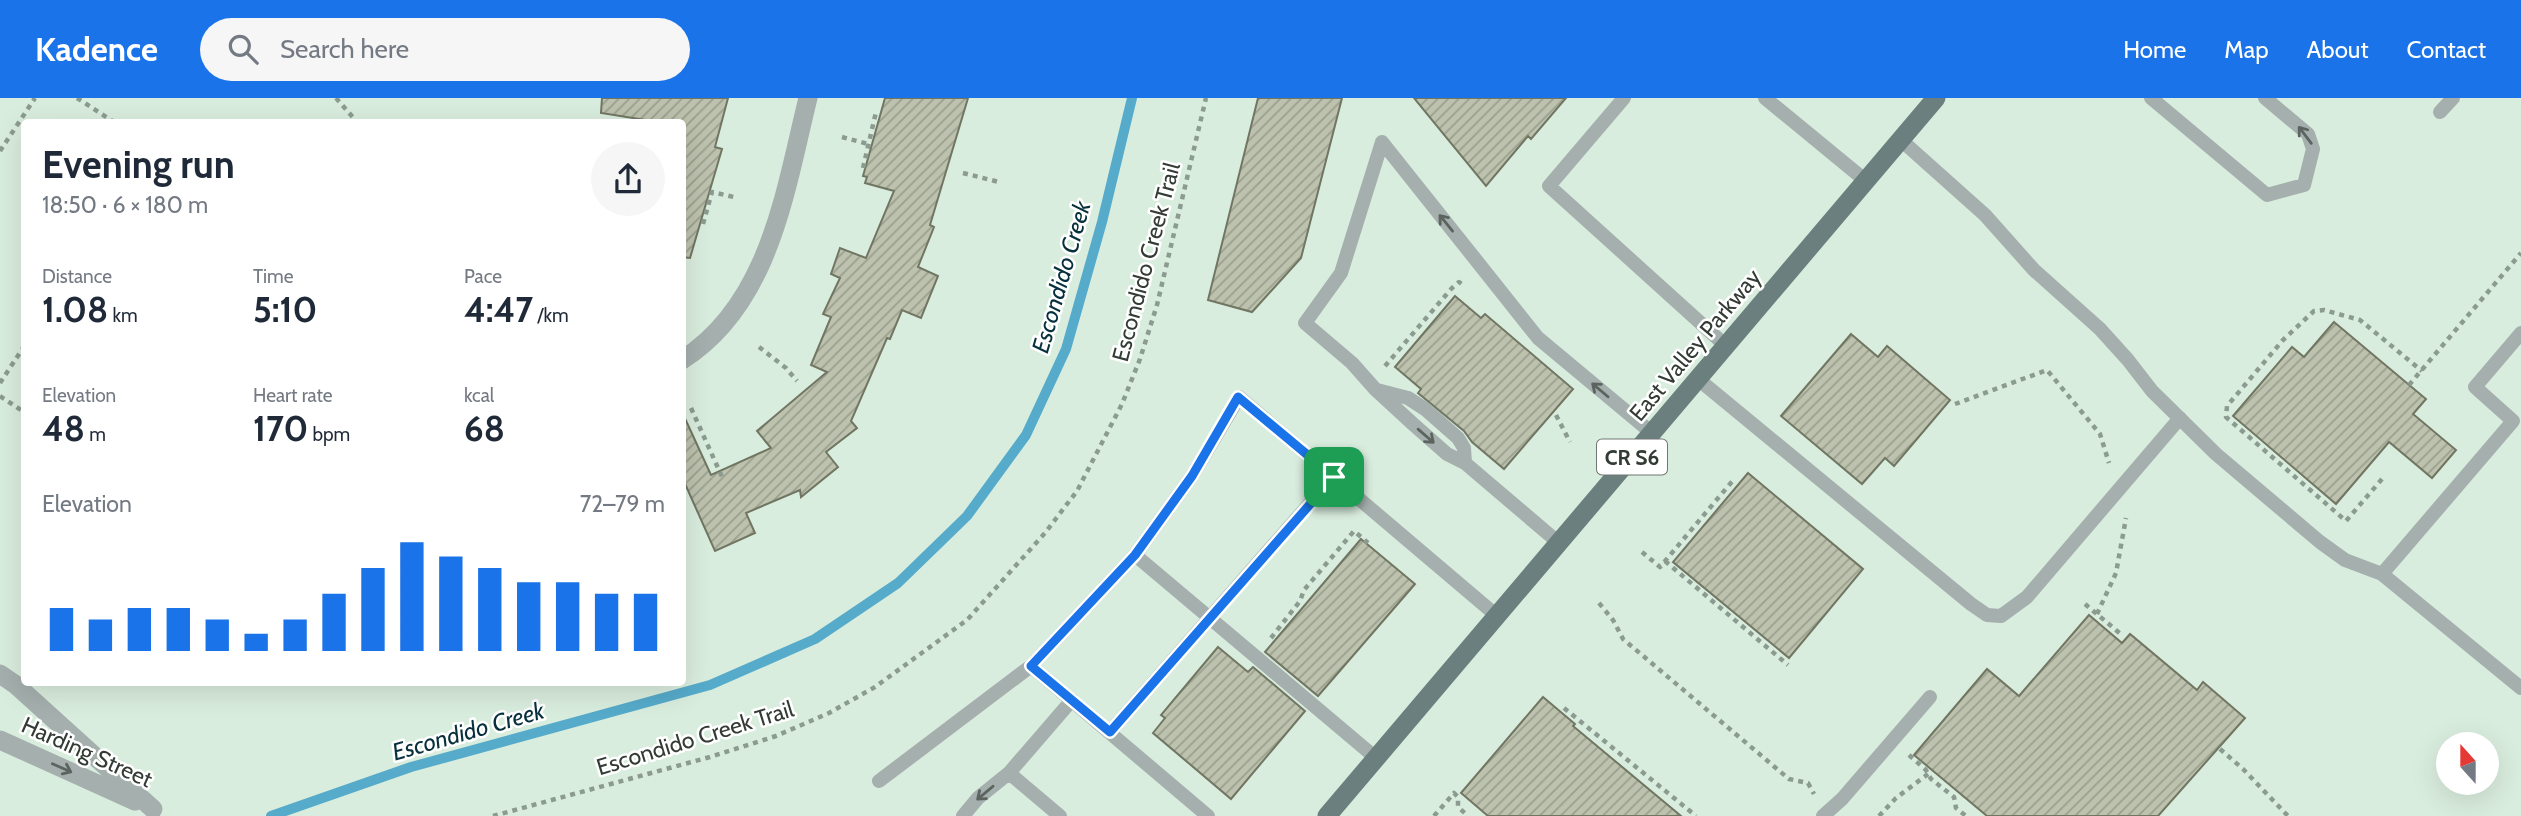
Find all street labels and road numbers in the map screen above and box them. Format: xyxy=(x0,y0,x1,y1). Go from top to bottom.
street label: Escondido Creek Trail xyxy=(1106,159,1186,365)
street label: East Valley Parkway xyxy=(1623,263,1767,427)
road number: CR S6 xyxy=(1597,440,1667,474)
street label: Escondido Creek Trail xyxy=(593,694,798,781)
street label: Harding Street xyxy=(17,711,157,793)

